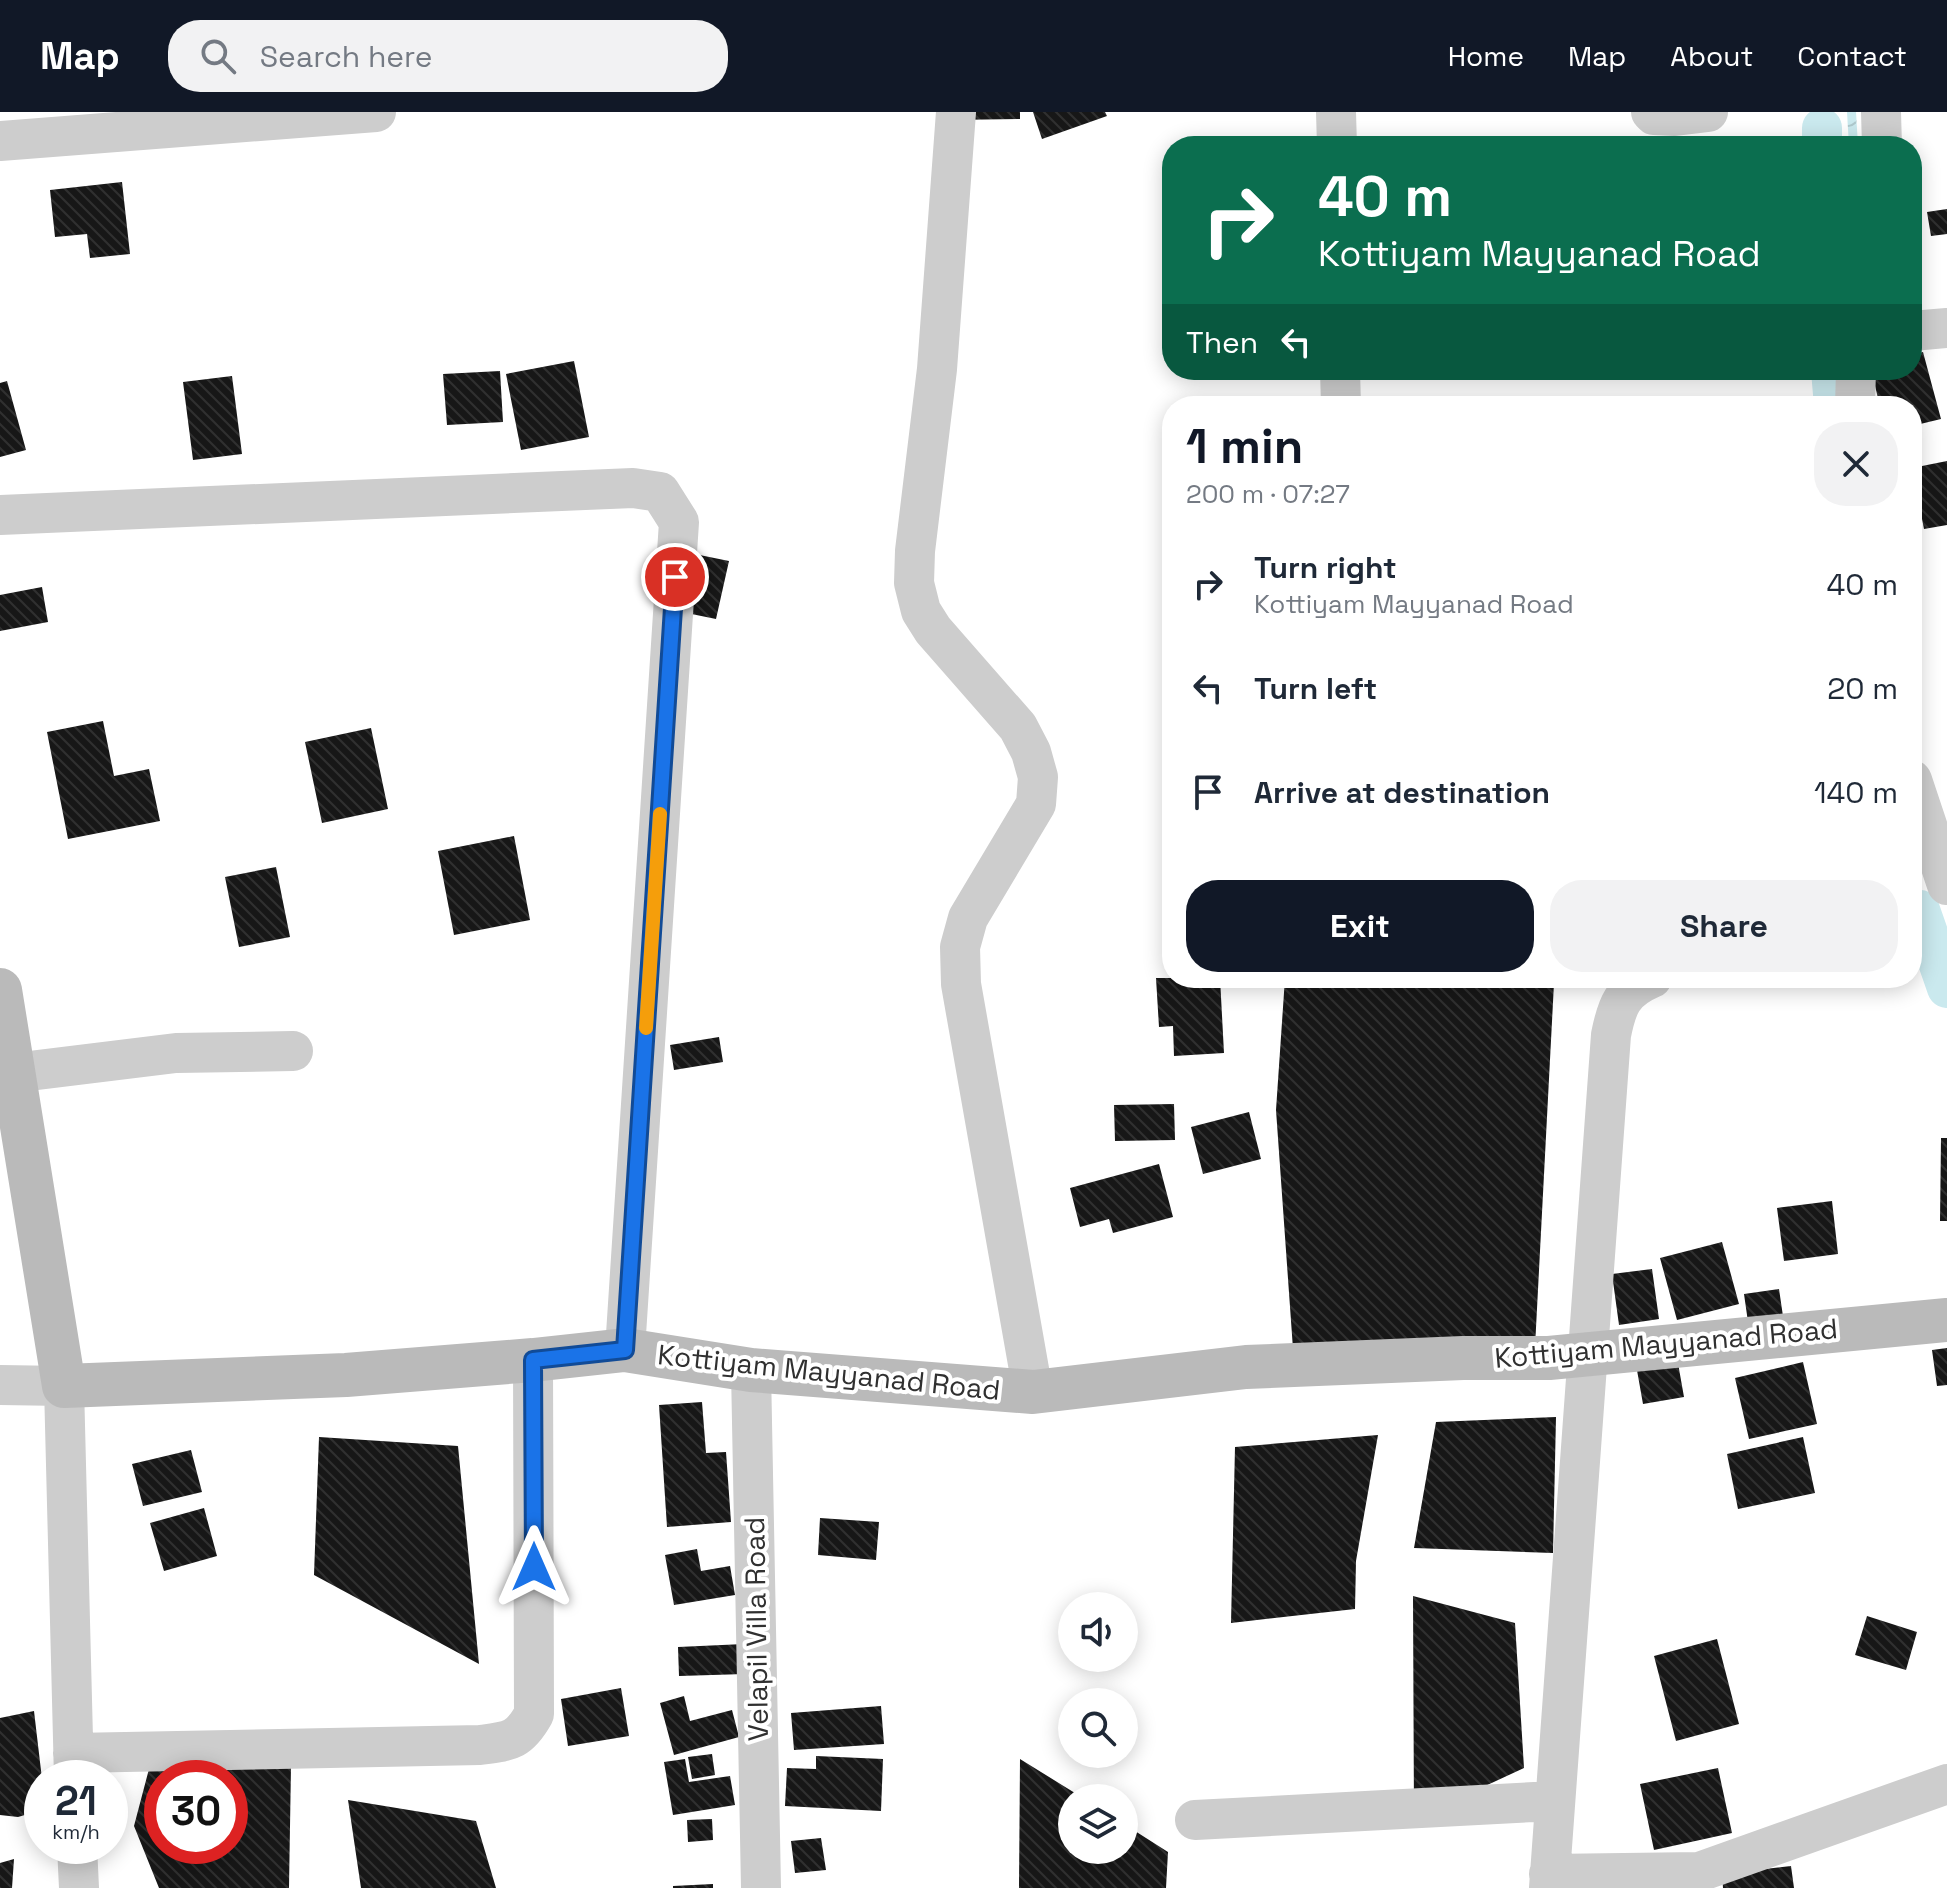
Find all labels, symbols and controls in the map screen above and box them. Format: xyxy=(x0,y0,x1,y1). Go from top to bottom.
search box xyxy=(168,20,728,92)
text: Map xyxy=(40,32,120,80)
icon: search xyxy=(196,34,240,78)
text: Search here xyxy=(260,37,433,76)
text: Home xyxy=(1448,38,1524,74)
text: Map xyxy=(1568,38,1626,74)
text: About xyxy=(1670,38,1753,74)
text: Contact xyxy=(1797,38,1907,74)
text: 40 m xyxy=(1318,161,1452,232)
icon: right xyxy=(1186,168,1290,272)
text: Kottiyam Mayyanad Road xyxy=(1318,231,1761,277)
icon: left xyxy=(1274,320,1318,364)
text: Then xyxy=(1186,323,1258,362)
text: 1 min xyxy=(1186,416,1303,477)
button: close xyxy=(1814,422,1898,506)
text: 200 m · 07:27 xyxy=(1186,477,1350,511)
pin xyxy=(641,543,709,611)
text: Turn right xyxy=(1254,548,1397,587)
icon: arrive xyxy=(653,555,697,599)
icon: right xyxy=(1186,562,1230,606)
text: 40 m xyxy=(1827,565,1898,604)
text: Kottiyam Mayyanad Road xyxy=(1254,587,1574,621)
icon: left xyxy=(1186,666,1230,710)
text: Turn left xyxy=(1254,669,1377,708)
text: 20 m xyxy=(1827,669,1898,708)
icon: arrive xyxy=(1186,770,1230,814)
text: Arrive at destination xyxy=(1254,773,1550,812)
text: 140 m xyxy=(1814,773,1898,812)
button: Exit xyxy=(1186,880,1534,972)
button: Share xyxy=(1550,880,1898,972)
street label: Kottiyam Mayyanad Road xyxy=(1493,1310,1839,1376)
street label: Kottiyam Mayyanad Road xyxy=(656,1336,1002,1408)
street label: Velapil Villa Road xyxy=(736,1517,776,1741)
position arrow xyxy=(492,1525,576,1609)
map controls xyxy=(1058,1592,1138,1864)
button: sound xyxy=(1058,1592,1138,1672)
button: search xyxy=(1058,1688,1138,1768)
speed limit sign: 30 xyxy=(144,1760,248,1864)
text: 21 xyxy=(55,1776,97,1827)
button: layers xyxy=(1058,1784,1138,1864)
text: km/h xyxy=(52,1819,100,1845)

